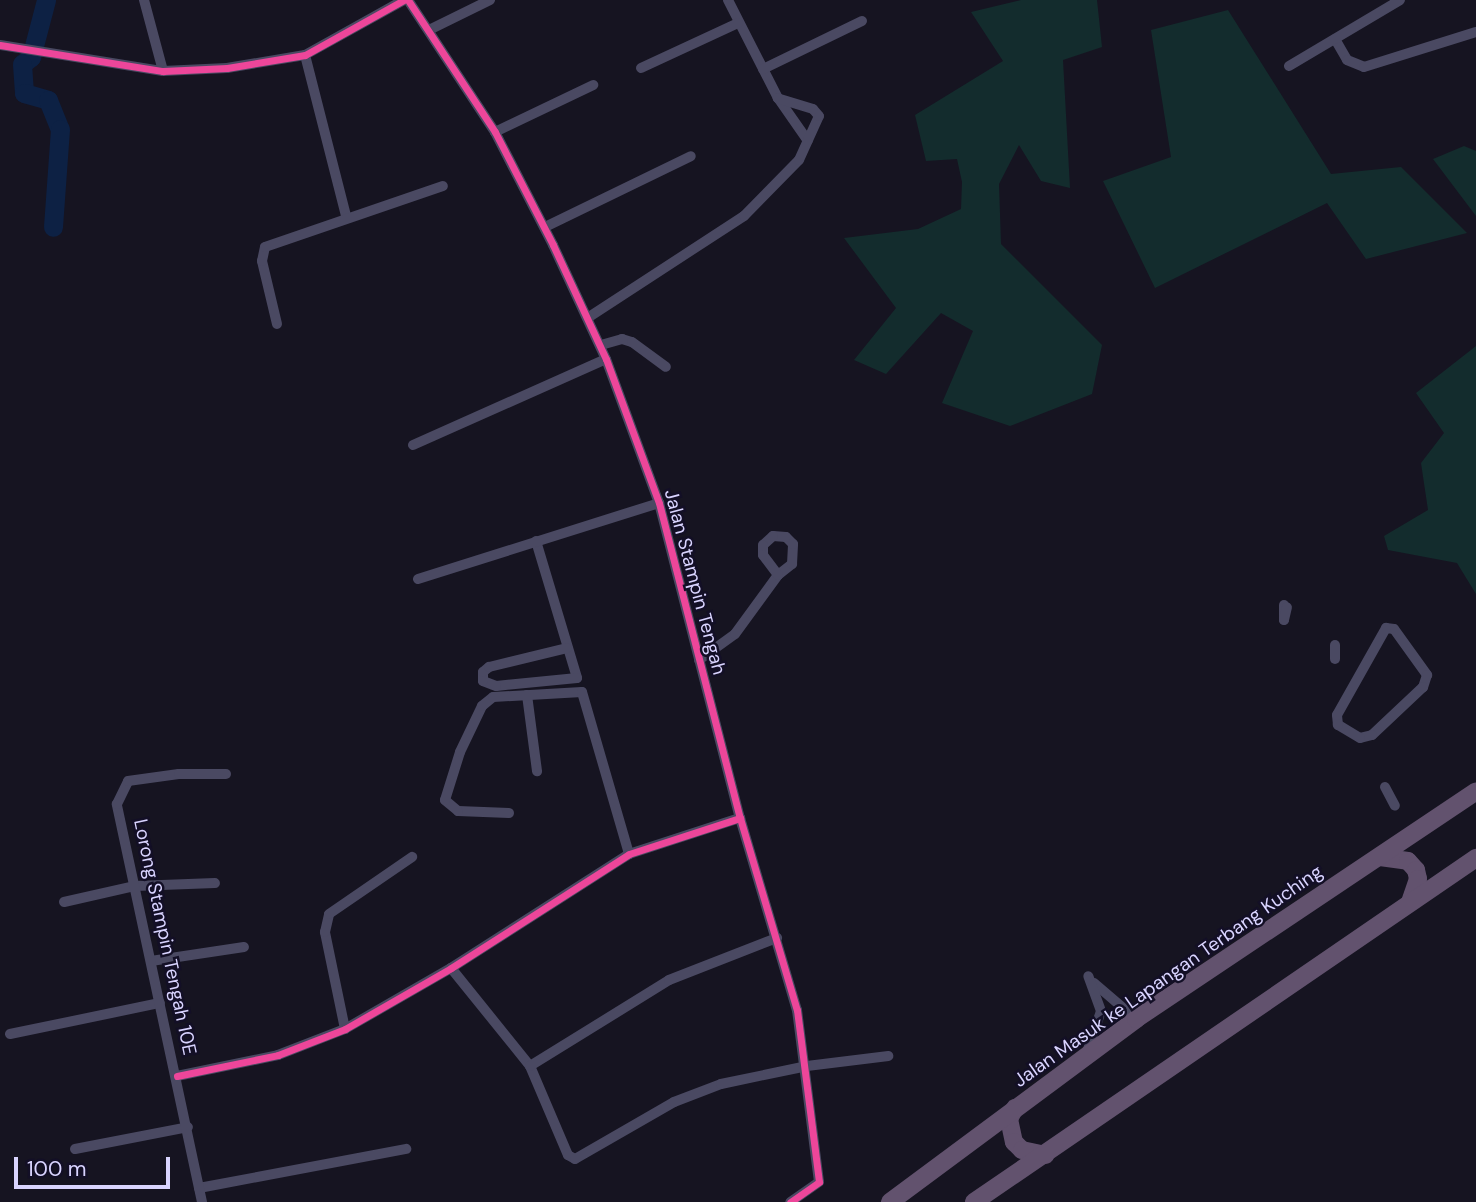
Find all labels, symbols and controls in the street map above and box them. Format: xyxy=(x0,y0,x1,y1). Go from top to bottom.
street label: Jalan Stampin Tengah xyxy=(659,487,731,677)
street label: Lorong Stampin Tengah 10E xyxy=(129,817,201,1057)
street label: Jalan Masuk ke Lapangan Terbang Kuching xyxy=(1009,860,1327,1092)
scale bar xyxy=(18,1142,173,1186)
text: 100 m xyxy=(27,1155,87,1183)

